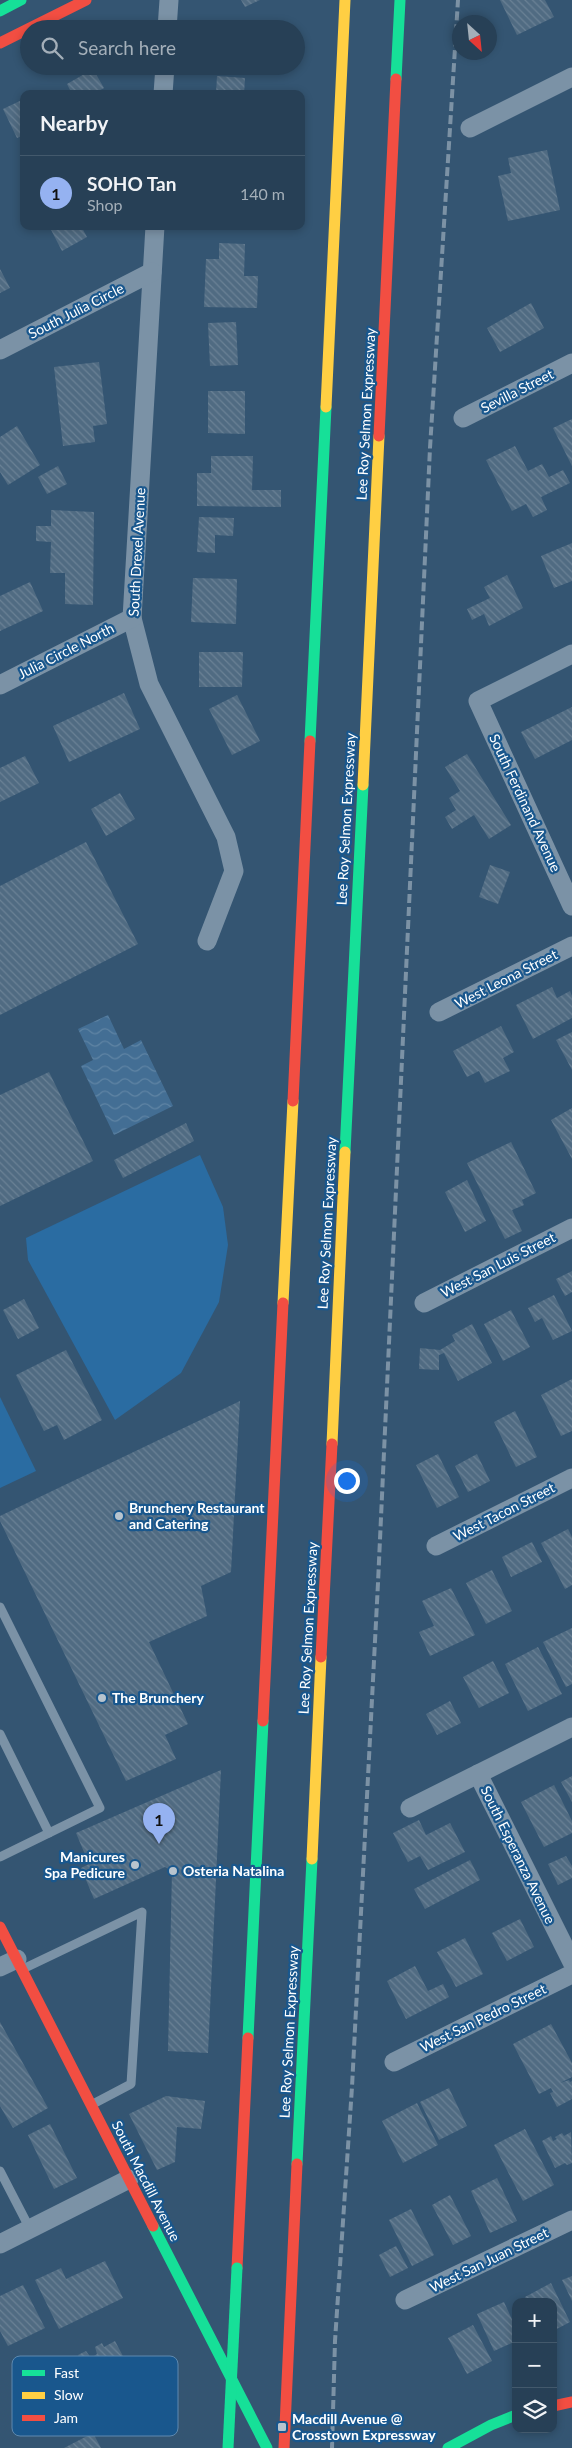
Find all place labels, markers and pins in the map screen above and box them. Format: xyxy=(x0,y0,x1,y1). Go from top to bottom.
place label: Brunchery Restaurant and Catering xyxy=(129,1499,265,1532)
marker: Brunchery Restaurant and Catering xyxy=(113,1510,125,1522)
place label: The Brunchery xyxy=(112,1689,204,1706)
marker: The Brunchery xyxy=(96,1692,108,1704)
pin: 1 xyxy=(143,1803,175,1844)
place label: Manicures Spa Pedicure xyxy=(45,1848,126,1881)
marker: Manicures Spa Pedicure xyxy=(129,1859,141,1871)
place label: Osteria Natalina xyxy=(183,1862,284,1879)
marker: Osteria Natalina xyxy=(167,1865,179,1877)
place label: Macdill Avenue @ Crosstown Expressway xyxy=(292,2410,436,2443)
marker: Macdill Avenue @ Crosstown Expressway xyxy=(276,2421,288,2433)

